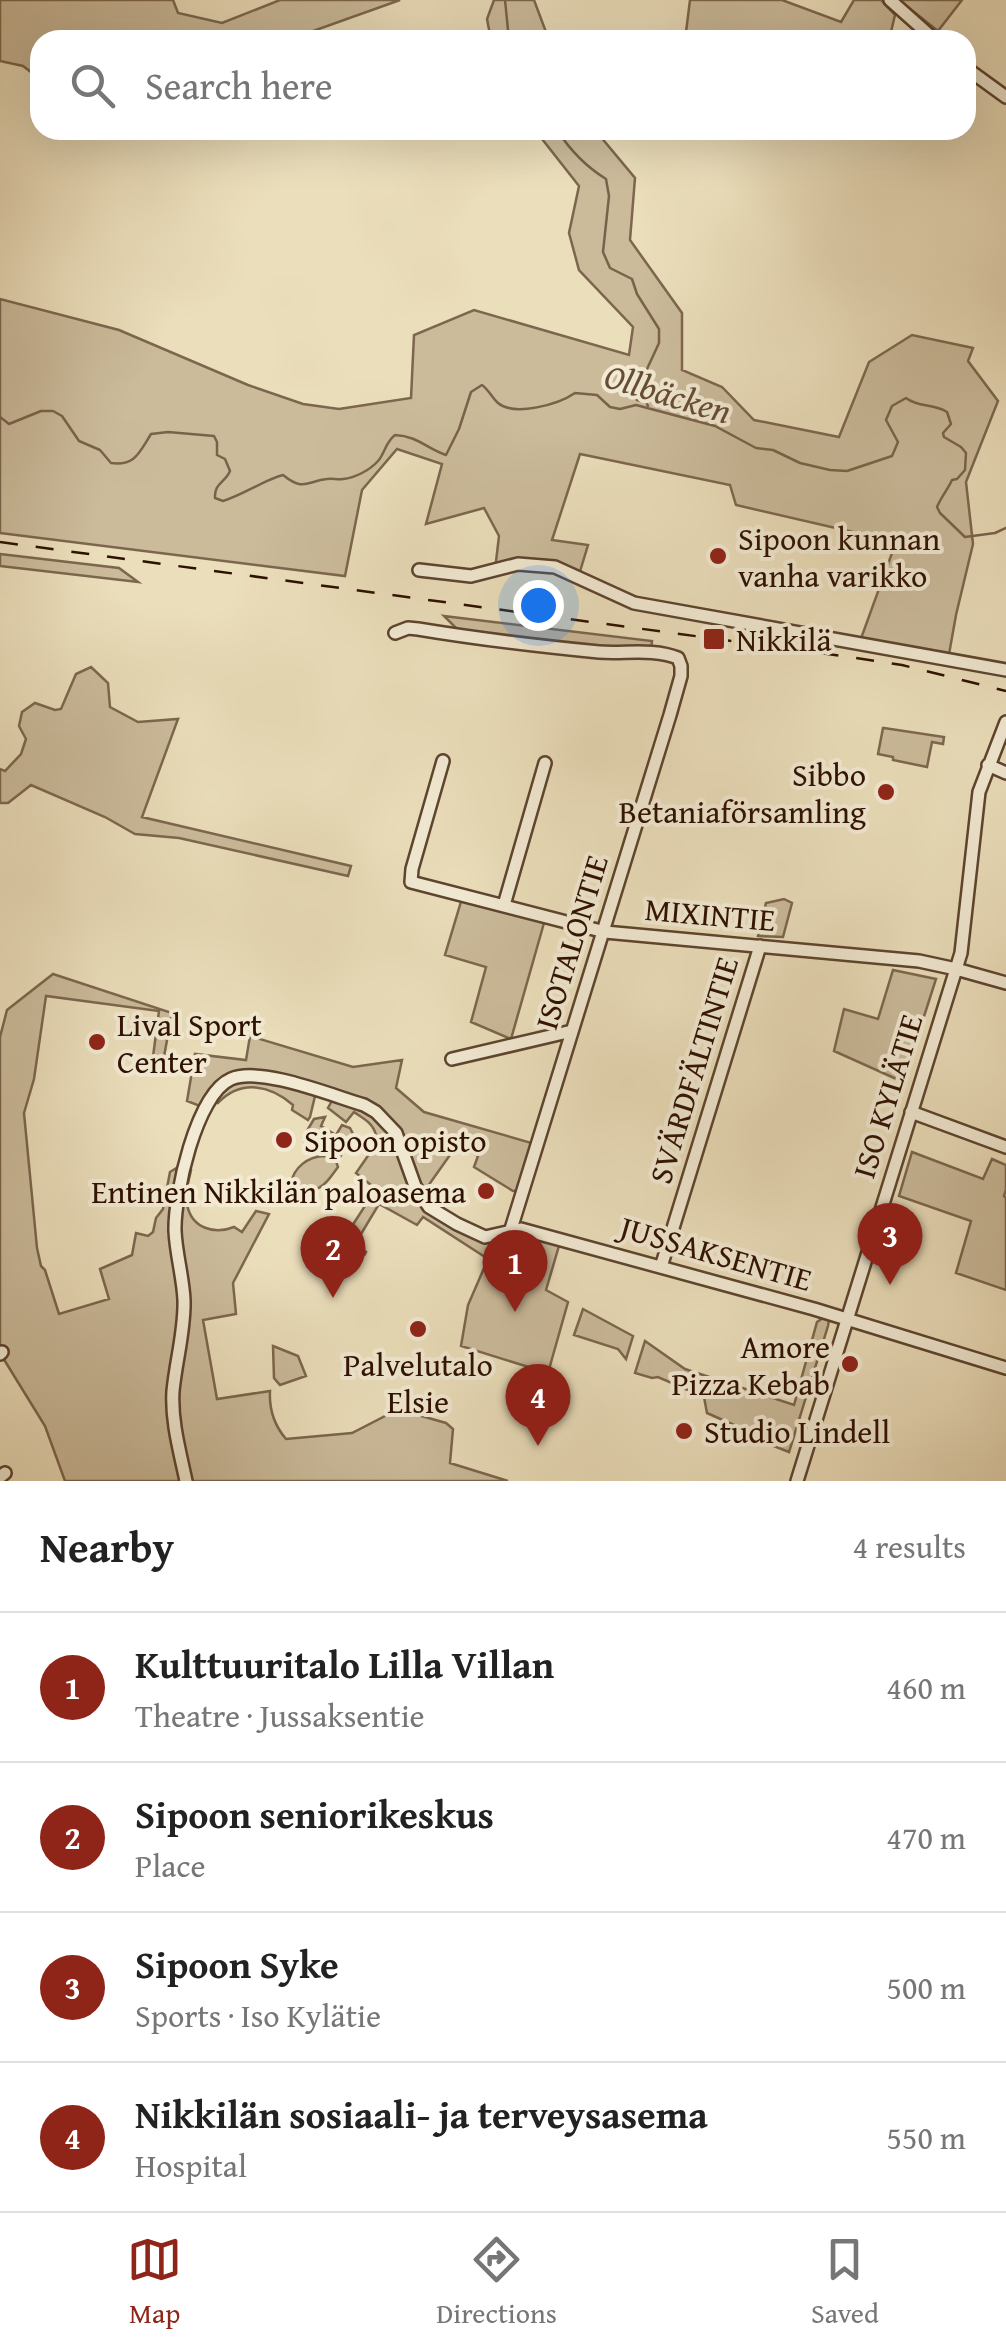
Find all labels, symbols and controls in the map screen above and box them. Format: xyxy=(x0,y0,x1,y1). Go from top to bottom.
search box xyxy=(30,30,976,140)
text: Search here xyxy=(145,57,333,113)
icon: search xyxy=(65,58,120,113)
water label: Ollbäcken xyxy=(598,350,738,437)
place label: Sipoon kunnan vanha varikko xyxy=(738,515,940,599)
marker: Sipoon kunnan vanha varikko xyxy=(707,545,729,567)
your location xyxy=(513,580,564,631)
place label: Nikkilä xyxy=(736,616,832,663)
marker: Nikkilä xyxy=(701,626,727,652)
place label: Sibbo Betaniaförsamling xyxy=(619,751,866,835)
marker: Sibbo Betaniaförsamling xyxy=(875,781,897,803)
street label: ISOTALONTIE xyxy=(522,849,620,1035)
street label: MIXINTIE xyxy=(643,885,777,943)
street label: SVÄRDFÄLTINTIE xyxy=(636,951,750,1189)
place label: Lival Sport Center xyxy=(117,1001,262,1085)
street label: ISO KYLÄTIE xyxy=(840,1008,934,1184)
marker: Lival Sport Center xyxy=(86,1031,108,1053)
place label: Sipoon opisto xyxy=(304,1117,486,1164)
marker: Sipoon opisto xyxy=(273,1129,295,1151)
place label: Entinen Nikkilän paloasema xyxy=(91,1168,466,1215)
marker: Entinen Nikkilän paloasema xyxy=(475,1180,497,1202)
street label: JUSSAKSENTIE xyxy=(611,1202,817,1303)
pin: 3 xyxy=(858,1202,922,1285)
pin: 2 xyxy=(300,1216,366,1298)
pin: 1 xyxy=(482,1230,548,1312)
marker: Palvelutalo Elsie xyxy=(407,1318,429,1340)
place label: Amore Pizza Kebab xyxy=(671,1323,830,1407)
place label: Palvelutalo Elsie xyxy=(343,1341,493,1425)
marker: Amore Pizza Kebab xyxy=(839,1353,861,1375)
pin: 4 xyxy=(506,1364,570,1446)
place label: Studio Lindell xyxy=(704,1408,890,1455)
marker: Studio Lindell xyxy=(673,1420,695,1442)
text: Nearby xyxy=(40,1516,174,1577)
text: 4 results xyxy=(853,1523,966,1570)
text: Kulttuuritalo Lilla Villan xyxy=(135,1636,554,1692)
text: 1 xyxy=(64,1664,81,1711)
text: 460 m xyxy=(887,1664,966,1711)
text: Theatre · Jussaksentie xyxy=(135,1692,425,1739)
text: Sipoon seniorikeskus xyxy=(135,1786,494,1842)
text: 2 xyxy=(64,1814,81,1861)
text: 470 m xyxy=(887,1814,966,1861)
text: Place xyxy=(135,1842,206,1889)
text: Sipoon Syke xyxy=(135,1936,339,1992)
text: 3 xyxy=(64,1964,81,2011)
text: 500 m xyxy=(887,1964,966,2011)
text: Sports · Iso Kylätie xyxy=(135,1992,381,2039)
text: Nikkilän sosiaali- ja terveysasema xyxy=(135,2086,708,2142)
text: 4 xyxy=(64,2114,81,2161)
text: 550 m xyxy=(887,2114,966,2161)
text: Hospital xyxy=(135,2142,247,2189)
tab: Map xyxy=(127,2232,182,2333)
tab: Directions xyxy=(436,2232,557,2333)
tab: Saved xyxy=(811,2232,879,2333)

